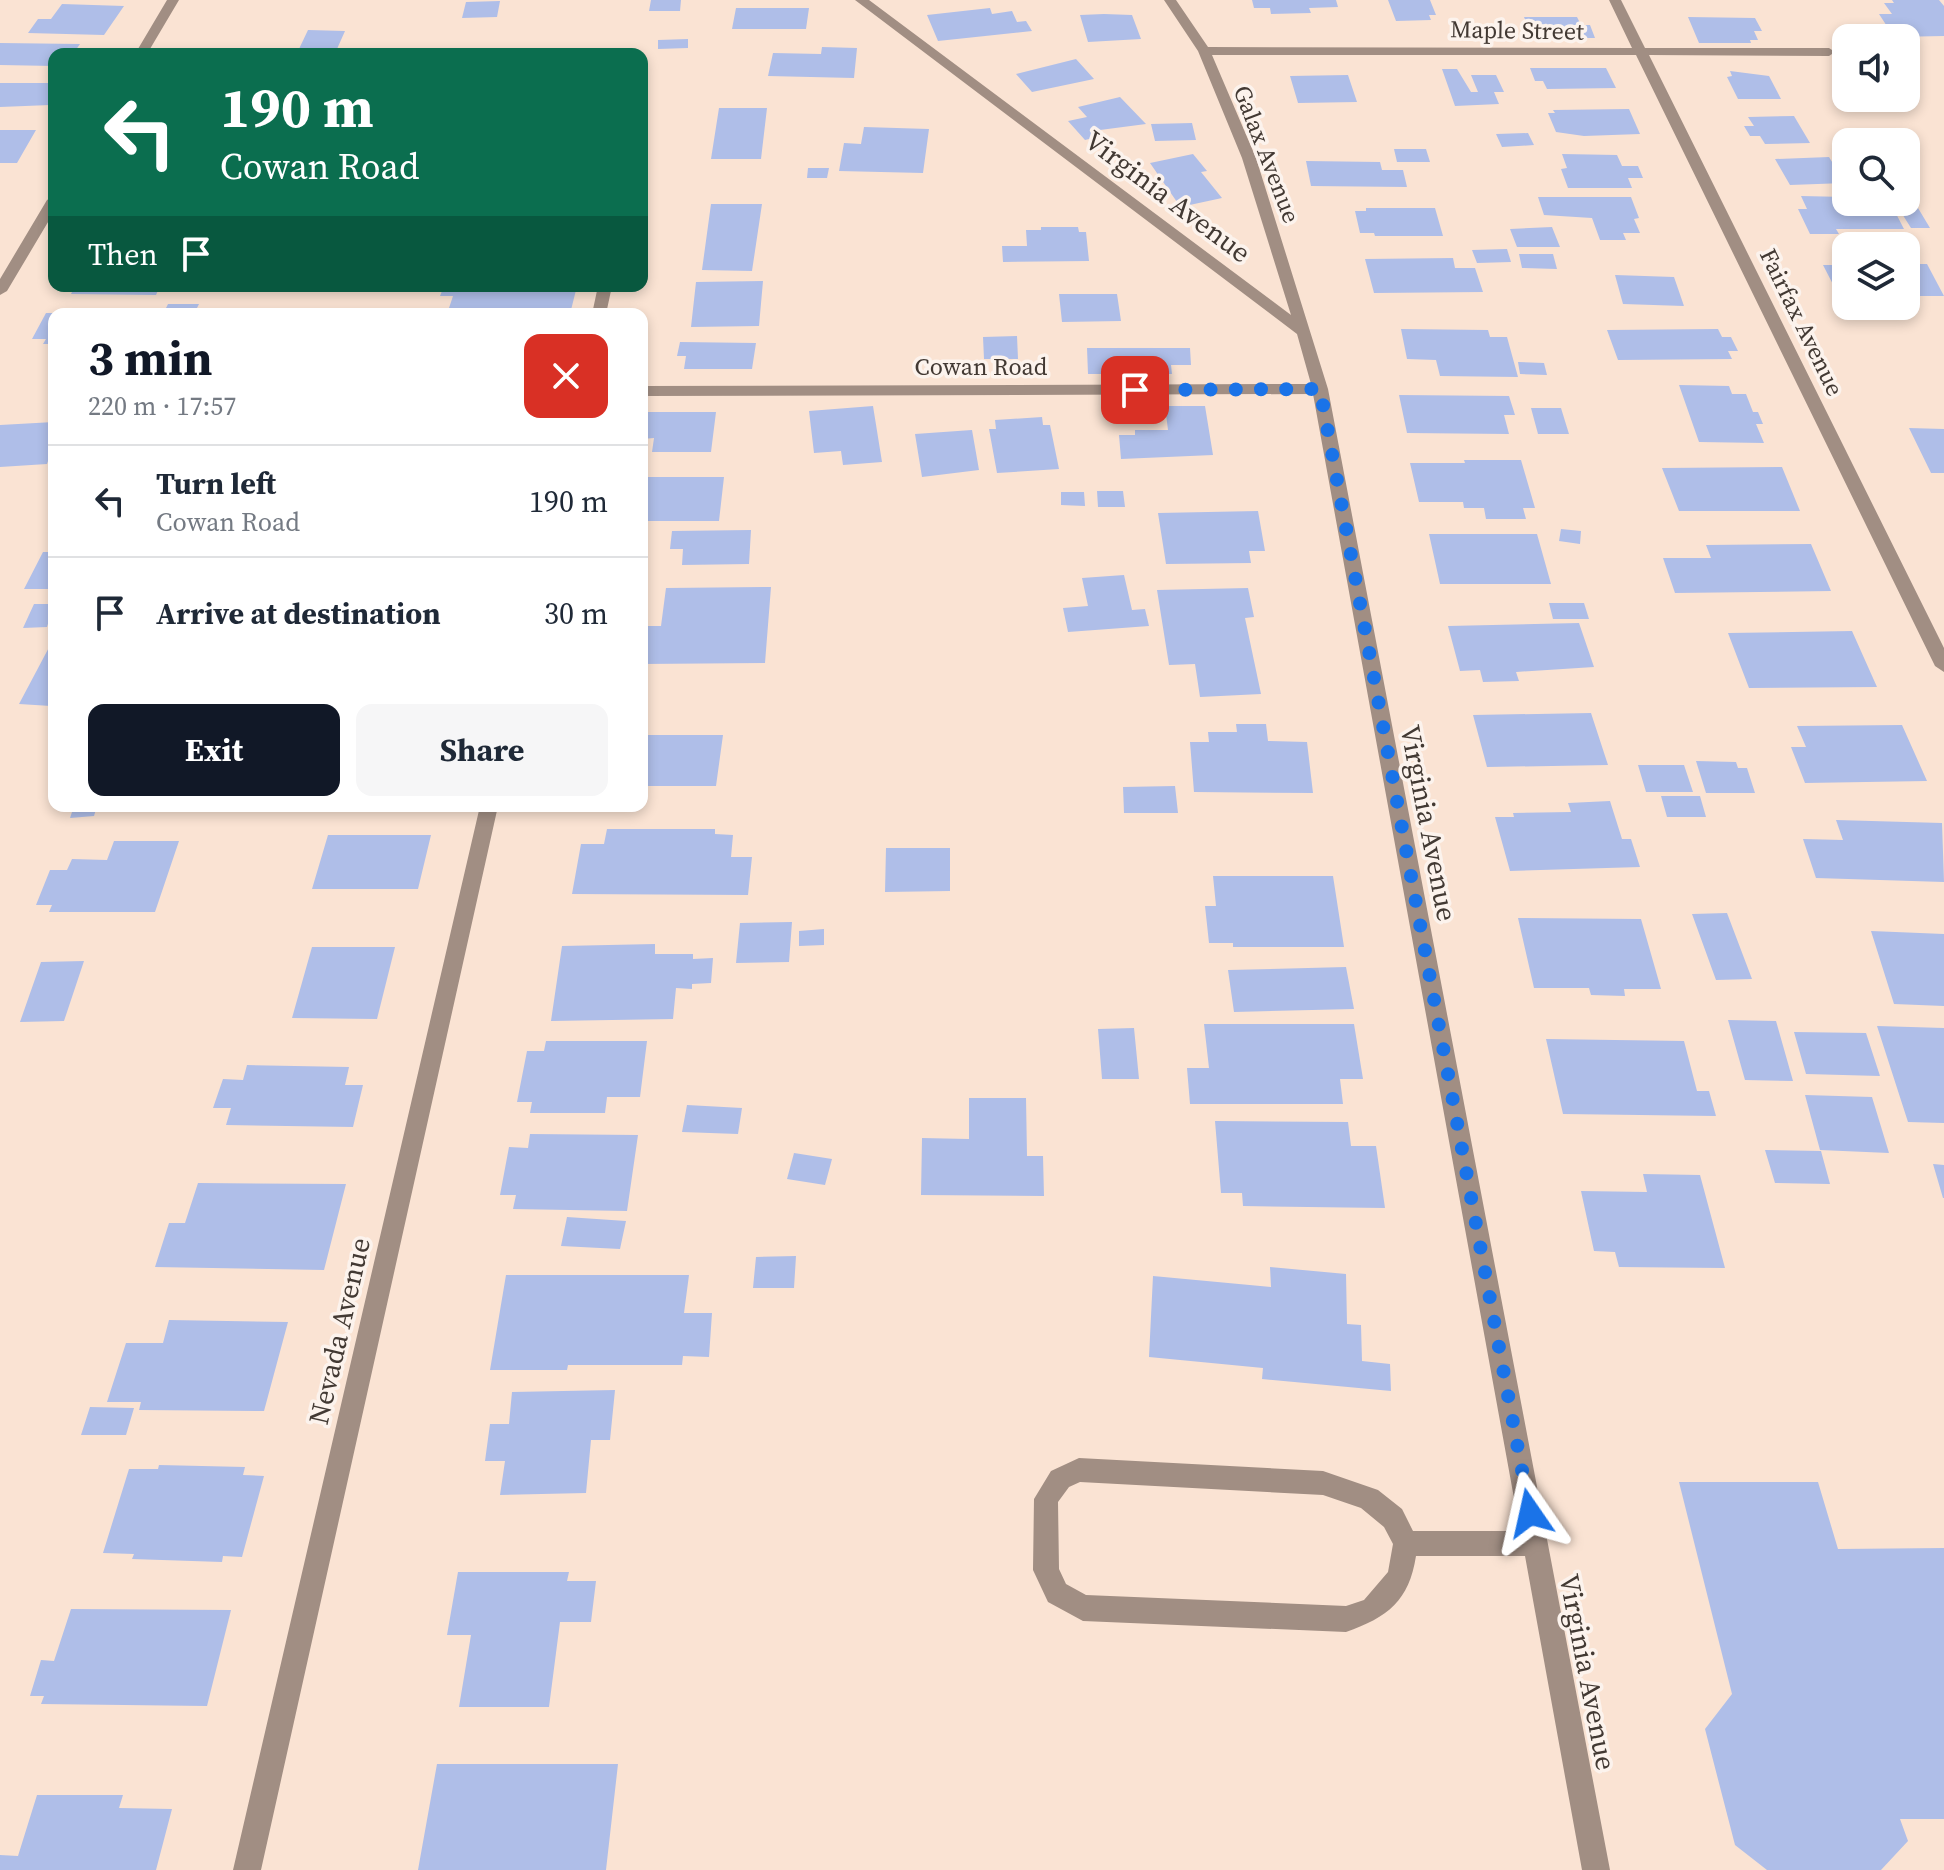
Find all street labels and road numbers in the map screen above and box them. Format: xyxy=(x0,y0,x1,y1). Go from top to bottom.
street label: Maple Street xyxy=(1450,12,1584,48)
street label: Galax Avenue xyxy=(1226,81,1308,227)
street label: Virginia Avenue xyxy=(1077,121,1259,271)
street label: Fairfax Avenue xyxy=(1752,243,1852,401)
street label: Cowan Road xyxy=(915,350,1048,383)
street label: Virginia Avenue xyxy=(1391,722,1467,924)
street label: Nevada Avenue xyxy=(299,1234,379,1428)
street label: Virginia Avenue xyxy=(1550,1571,1626,1773)

